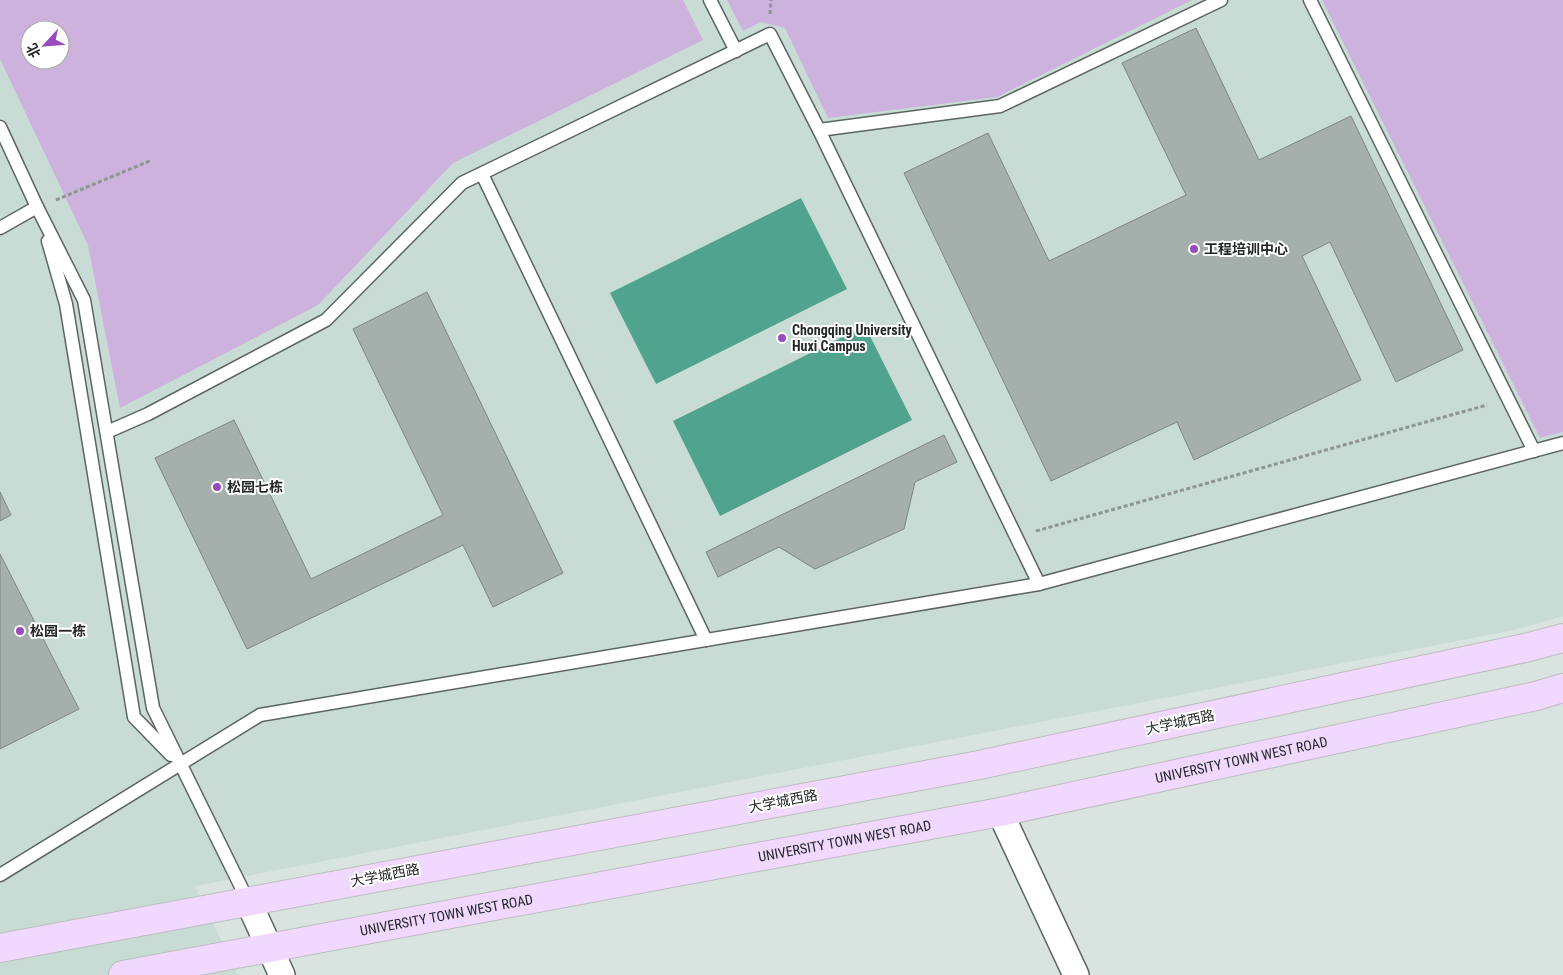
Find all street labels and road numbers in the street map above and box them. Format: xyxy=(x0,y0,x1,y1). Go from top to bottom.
street label: 大学城西路 xyxy=(1144,707,1216,737)
street label: UNIVERSITY TOWN WEST ROAD xyxy=(1154,733,1329,786)
street label: 大学城西路 xyxy=(747,786,819,816)
street label: UNIVERSITY TOWN WEST ROAD xyxy=(757,817,932,865)
street label: 大学城西路 xyxy=(349,860,421,890)
street label: UNIVERSITY TOWN WEST ROAD xyxy=(359,891,534,939)

